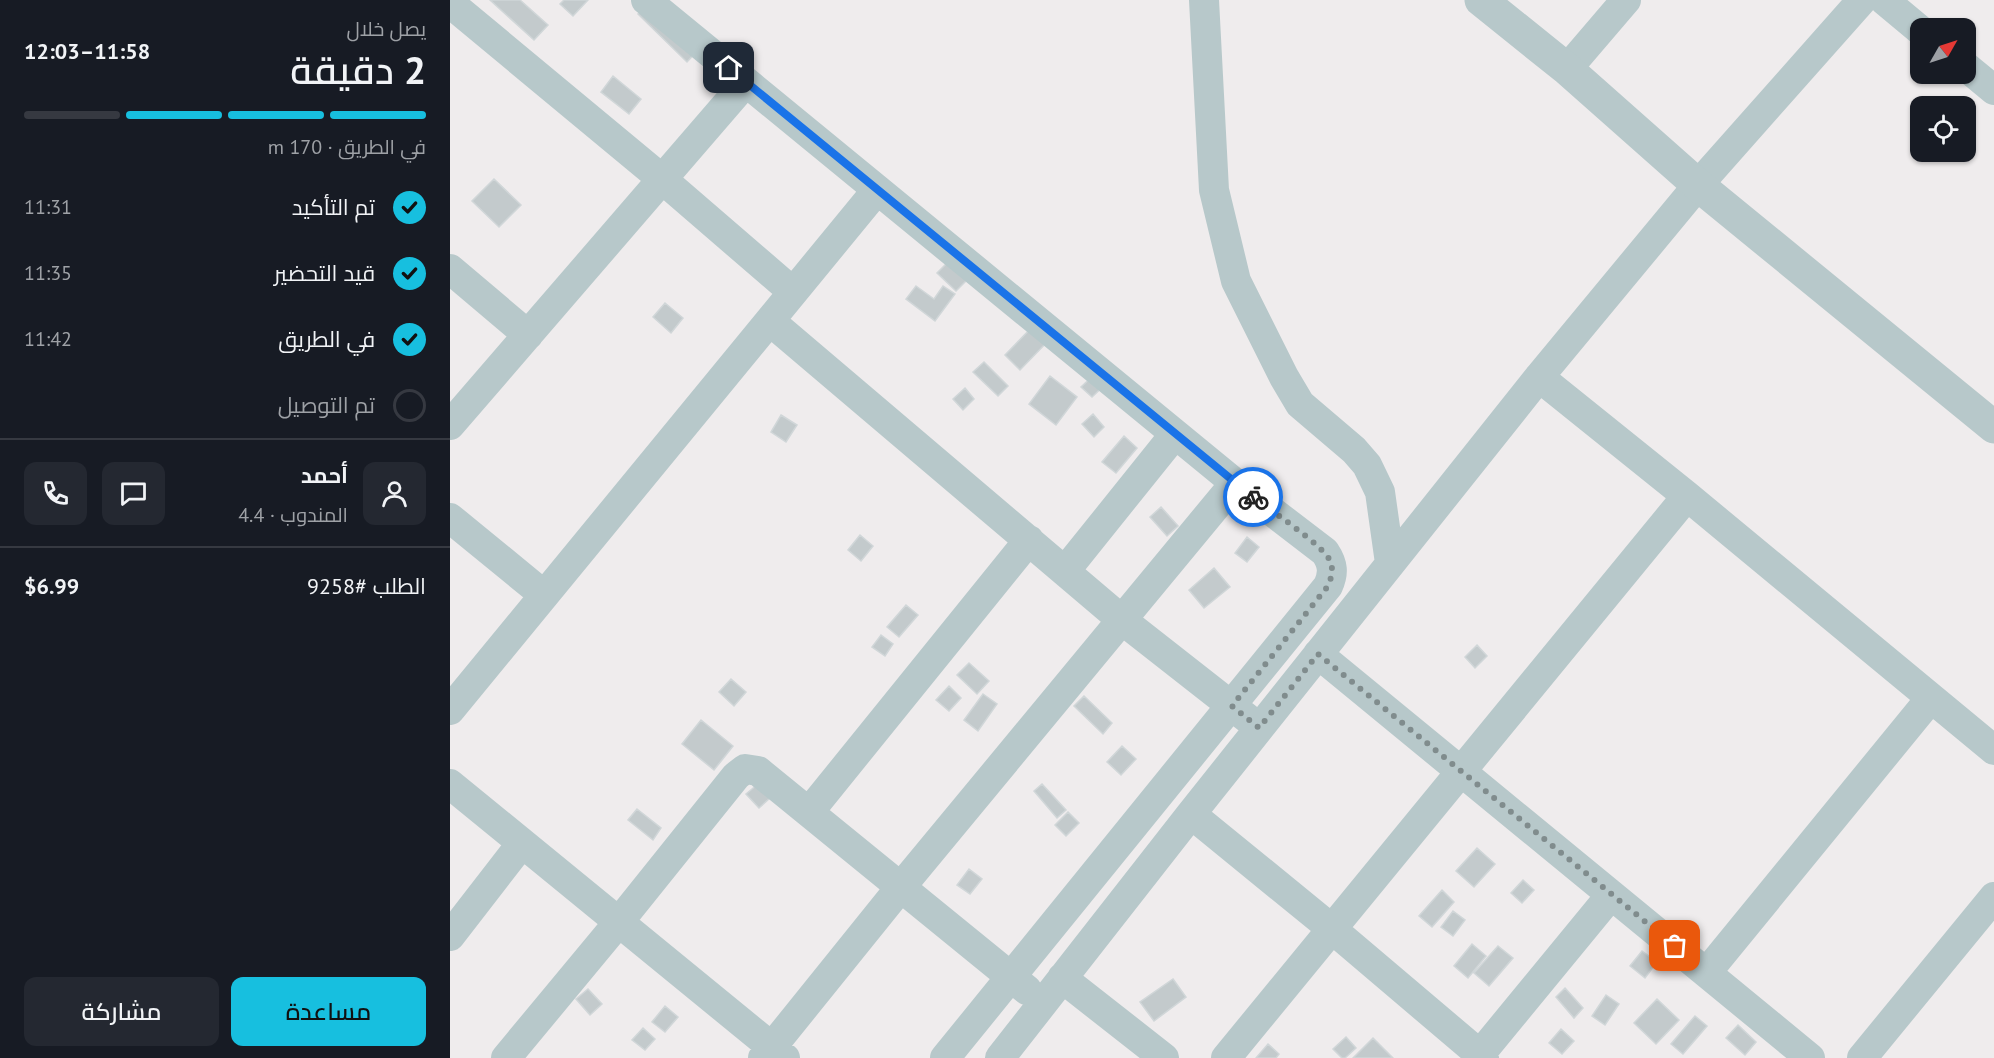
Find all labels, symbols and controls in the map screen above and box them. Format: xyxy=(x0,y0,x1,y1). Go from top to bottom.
text: يصل خلال xyxy=(346,16,426,42)
north arrow xyxy=(1910,18,1976,84)
map controls xyxy=(1910,18,1976,162)
text: 11:58–12:03 xyxy=(24,37,150,65)
pin xyxy=(703,42,754,93)
text: 2 دقيقة xyxy=(290,44,426,95)
icon: home xyxy=(712,51,745,84)
button: locate xyxy=(1910,96,1976,162)
text: في الطريق · 170 m xyxy=(268,134,426,160)
icon: check xyxy=(393,191,426,224)
text: تم التأكيد xyxy=(292,193,375,221)
text: 11:31 xyxy=(24,194,72,220)
icon: check xyxy=(393,257,426,290)
text: قيد التحضير xyxy=(274,259,375,287)
text: 11:35 xyxy=(24,260,72,286)
icon: check xyxy=(393,323,426,356)
text: في الطريق xyxy=(278,325,375,353)
text: 11:42 xyxy=(24,326,72,352)
text: تم التوصيل xyxy=(278,391,375,419)
text: أحمد xyxy=(301,461,348,489)
button: phone xyxy=(24,462,87,525)
button: chat xyxy=(102,462,165,525)
button: person xyxy=(363,462,426,525)
courier xyxy=(1223,467,1283,527)
icon: bike xyxy=(1237,481,1270,514)
text: المندوب · 4.4 xyxy=(238,502,348,528)
text: $6.99 xyxy=(24,572,79,600)
text: الطلب #9258 xyxy=(307,572,426,600)
pin xyxy=(1649,920,1700,971)
icon: bag xyxy=(1658,929,1691,962)
button: مشاركة xyxy=(24,977,219,1046)
button: مساعدة xyxy=(231,977,426,1046)

